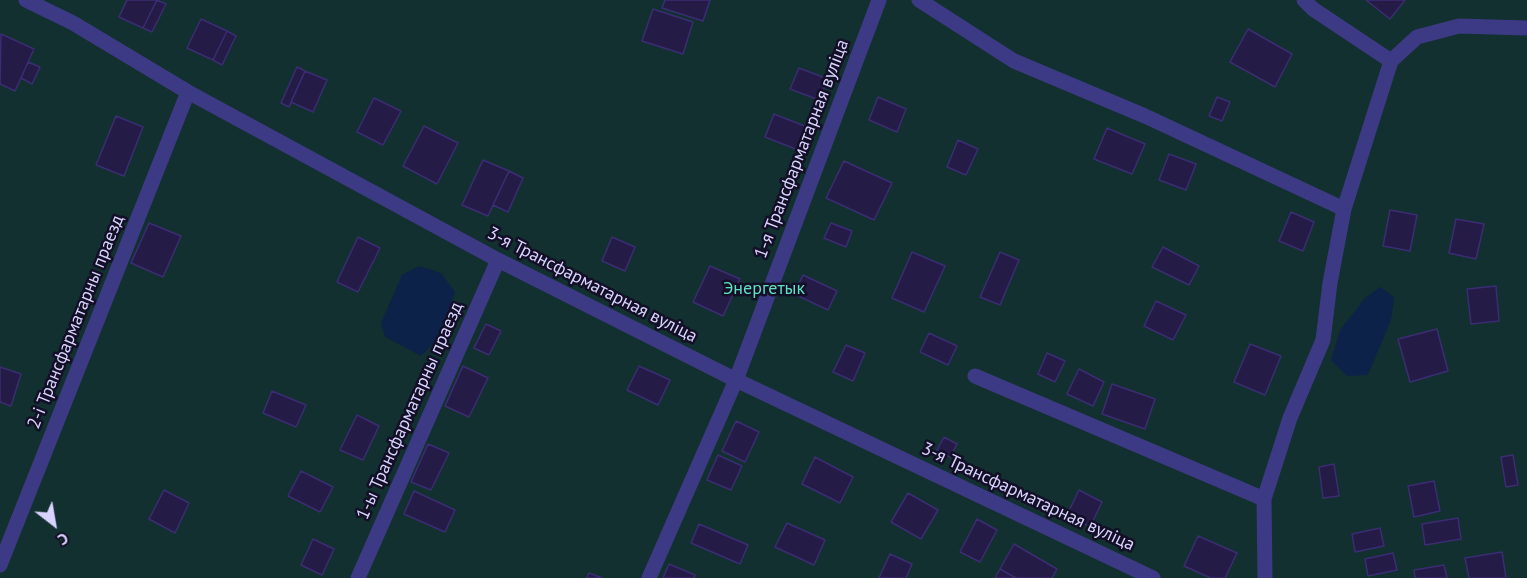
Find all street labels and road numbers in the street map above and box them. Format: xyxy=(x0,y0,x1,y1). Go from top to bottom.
street label: 1-я Трансфарматарная вуліца xyxy=(750,36,854,262)
street label: 2-і Трансфарматарны праезд xyxy=(23,212,129,432)
street label: 3-я Трансфарматарная вуліца xyxy=(483,223,701,347)
street label: 1-ы Трансфарматарны праезд xyxy=(352,299,468,523)
street label: 3-я Трансфарматарная вуліца xyxy=(918,438,1138,556)

